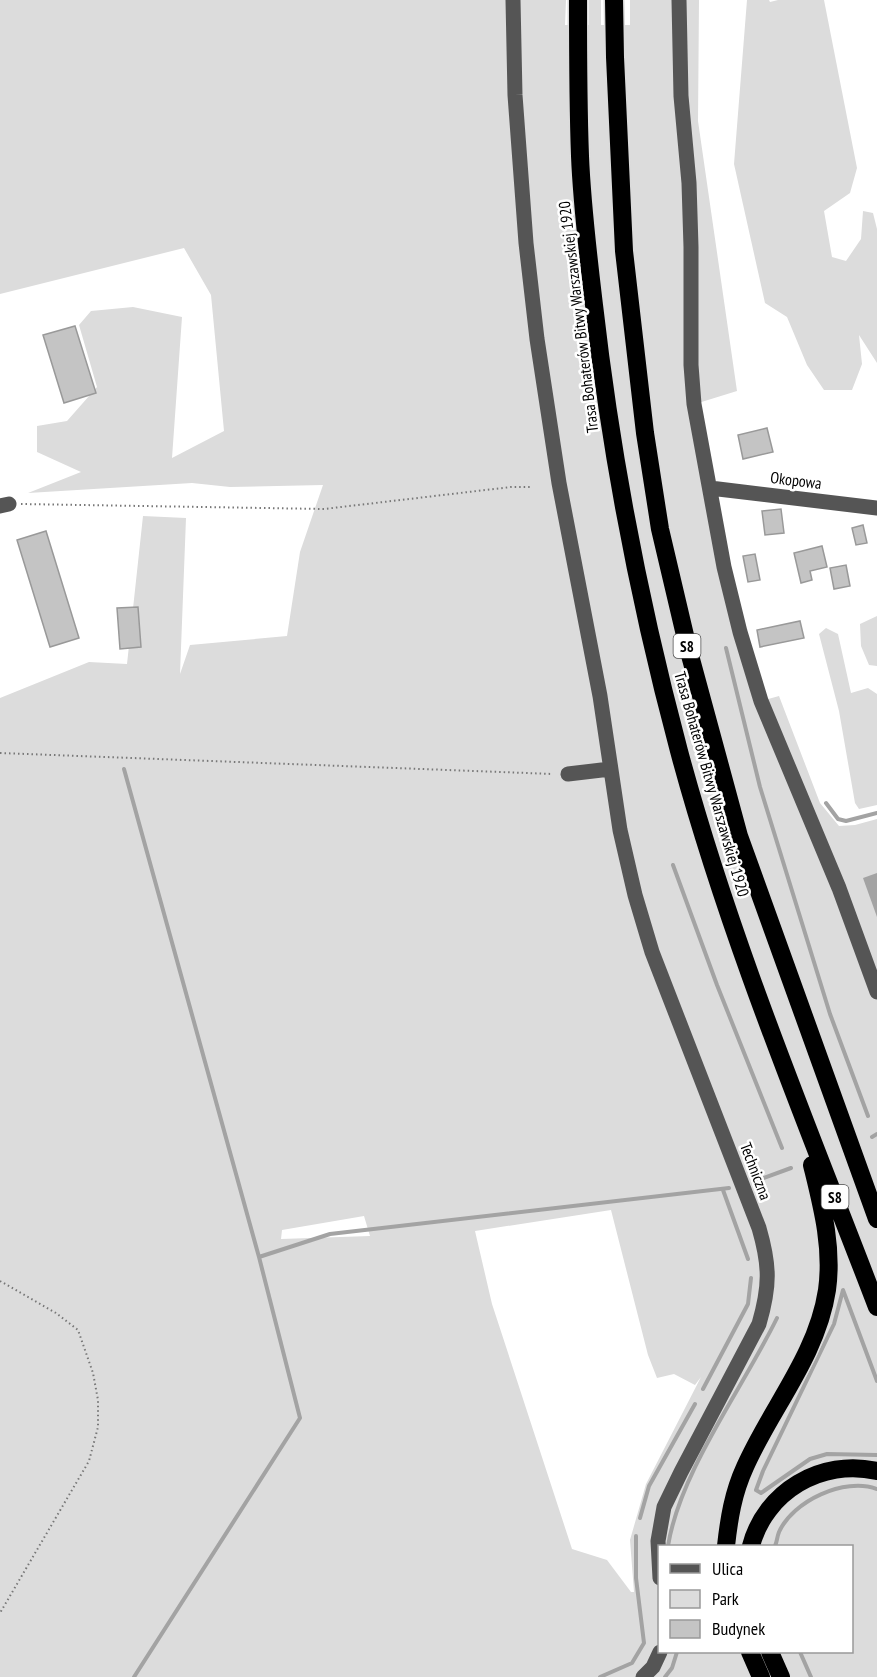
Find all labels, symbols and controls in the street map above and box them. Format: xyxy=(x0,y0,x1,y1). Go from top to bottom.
street label: Trasa Bohaterów Bitwy Warszawskiej 1920 xyxy=(554,200,602,434)
street label: Okopowa xyxy=(769,467,823,493)
road number: S8 xyxy=(674,634,700,658)
street label: Trasa Bohaterów Bitwy Warszawskiej 1920 xyxy=(670,669,754,899)
street label: Techniczna xyxy=(736,1139,776,1203)
road number: S8 xyxy=(822,1185,848,1209)
legend xyxy=(658,1545,853,1653)
text: Ulica xyxy=(712,1557,743,1580)
text: Park xyxy=(712,1587,739,1610)
text: Budynek xyxy=(712,1617,765,1640)

